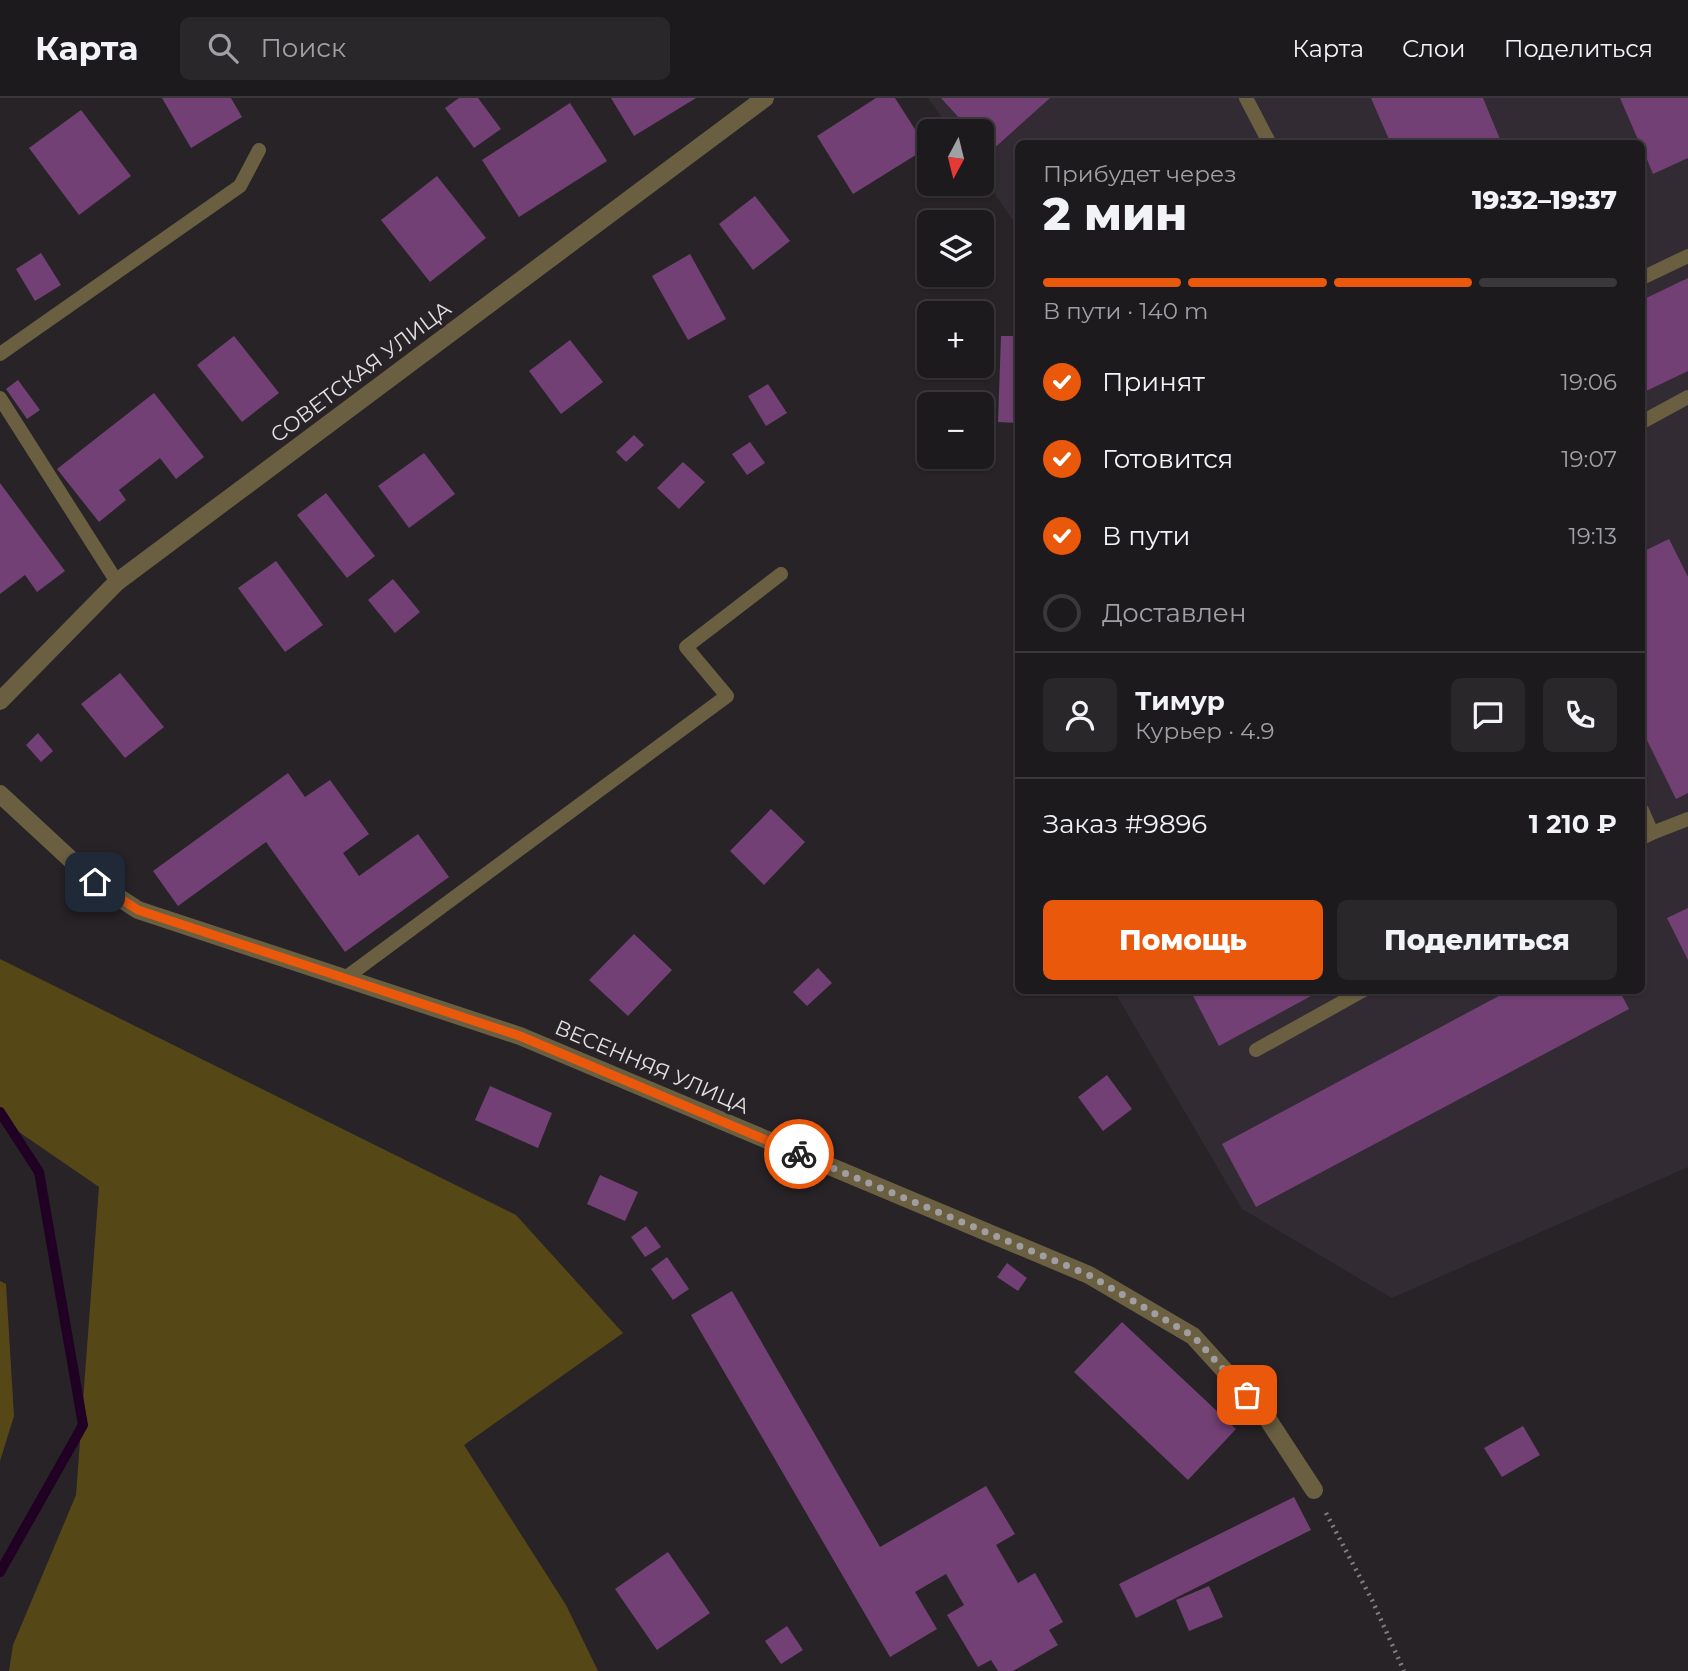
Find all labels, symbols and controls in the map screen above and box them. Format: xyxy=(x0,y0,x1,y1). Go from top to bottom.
search box xyxy=(180,17,670,80)
text: Карта xyxy=(35,28,138,68)
icon: search xyxy=(204,29,242,67)
text: Поиск xyxy=(260,32,346,64)
text: Карта xyxy=(1292,34,1364,63)
text: Слои xyxy=(1402,34,1466,63)
text: Поделиться xyxy=(1504,34,1653,63)
north arrow xyxy=(917,119,994,196)
map controls xyxy=(917,119,994,469)
text: Прибудет через xyxy=(1043,160,1237,188)
text: 19:32–19:37 xyxy=(1472,184,1617,216)
text: 2 мин xyxy=(1043,185,1187,242)
button: layers xyxy=(917,210,994,287)
street label: СОВЕТСКАЯ УЛИЦА xyxy=(266,295,456,448)
text: В пути · 140 m xyxy=(1043,297,1208,325)
button: + xyxy=(917,301,994,378)
icon: check xyxy=(1043,363,1081,401)
text: Принят xyxy=(1102,366,1205,398)
text: 19:06 xyxy=(1561,368,1617,396)
button: − xyxy=(917,392,994,469)
icon: check xyxy=(1043,440,1081,478)
text: Готовится xyxy=(1102,443,1233,475)
text: 19:07 xyxy=(1561,445,1617,473)
icon: check xyxy=(1043,517,1081,555)
text: В пути xyxy=(1102,520,1191,552)
text: 19:13 xyxy=(1569,522,1617,550)
text: Доставлен xyxy=(1102,597,1247,629)
button: person xyxy=(1043,678,1117,752)
button: chat xyxy=(1451,678,1525,752)
button: phone xyxy=(1543,678,1617,752)
text: Тимур xyxy=(1135,685,1225,717)
text: Курьер · 4.9 xyxy=(1135,717,1275,745)
text: Заказ #9896 xyxy=(1043,808,1207,840)
text: 1 210 ₽ xyxy=(1529,808,1617,840)
pin xyxy=(65,852,125,912)
icon: home xyxy=(76,863,114,901)
button: Помощь xyxy=(1043,900,1323,980)
button: Поделиться xyxy=(1337,900,1617,980)
street label: ВЕСЕННЯЯ УЛИЦА xyxy=(551,1014,754,1119)
courier xyxy=(764,1119,834,1189)
icon: bike xyxy=(780,1135,818,1173)
pin xyxy=(1217,1365,1277,1425)
icon: bag xyxy=(1228,1376,1266,1414)

